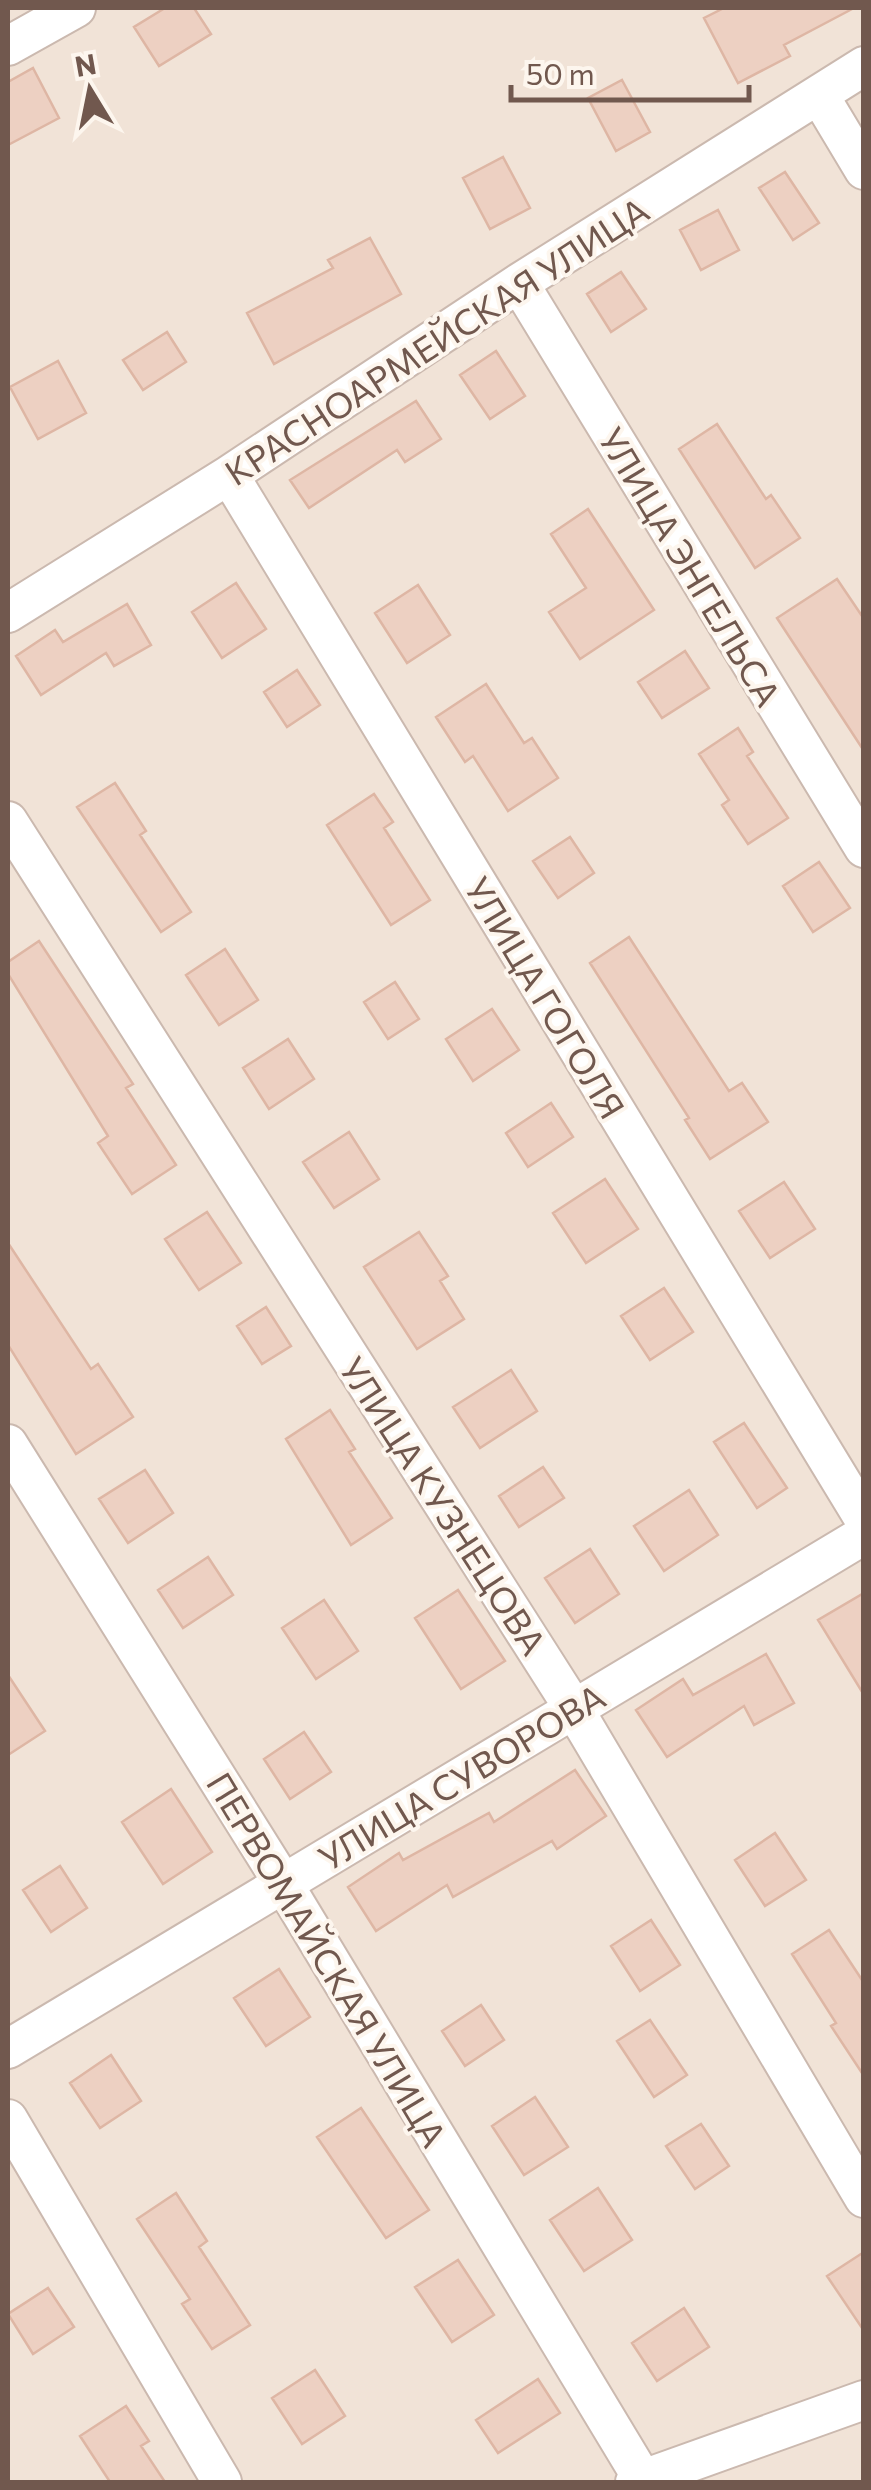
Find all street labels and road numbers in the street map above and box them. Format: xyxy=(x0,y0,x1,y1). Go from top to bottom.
street label: КРАСНОАРМЕЙСКАЯ УЛИЦА xyxy=(216,187,656,493)
street label: УЛИЦА ЭНГЕЛЬСА xyxy=(591,419,791,713)
street label: УЛИЦА ГОГОЛЯ xyxy=(457,868,635,1126)
street label: УЛИЦА КУЗНЕЦОВА xyxy=(332,1348,556,1662)
street label: УЛИЦА СУВОРОВА xyxy=(310,1673,612,1879)
street label: ПЕРВОМАЙСКАЯ УЛИЦА xyxy=(199,1764,457,2154)

